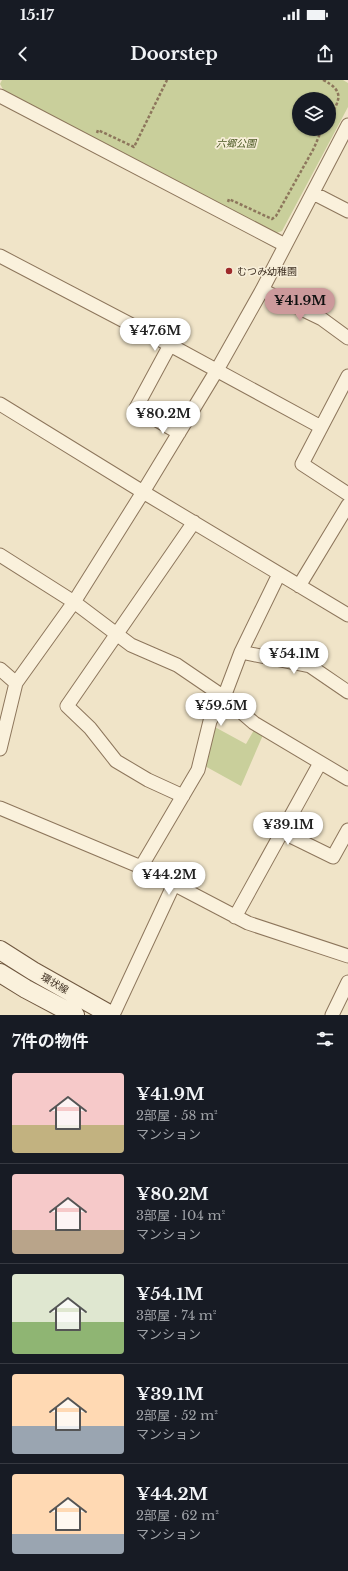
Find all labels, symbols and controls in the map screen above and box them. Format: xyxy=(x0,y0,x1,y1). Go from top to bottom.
text: 15:17 xyxy=(20,5,54,24)
icon: back xyxy=(12,43,34,65)
text: Doorstep xyxy=(130,43,218,65)
icon: share xyxy=(314,43,336,65)
map controls xyxy=(292,92,336,136)
button: layers xyxy=(292,92,336,136)
park label: 六郷公園 xyxy=(216,137,258,150)
place label: むつみ幼稚園 xyxy=(237,265,297,278)
marker: むつみ幼稚園 xyxy=(224,266,234,276)
pin: ¥41.9M xyxy=(267,288,333,322)
text: ¥41.9M xyxy=(274,292,326,309)
pin: ¥47.6M xyxy=(122,318,188,352)
text: ¥47.6M xyxy=(129,322,181,339)
pin: ¥80.2M xyxy=(130,401,196,435)
text: ¥80.2M xyxy=(135,405,191,422)
pin: ¥54.1M xyxy=(261,641,327,675)
text: ¥54.1M xyxy=(268,645,320,662)
pin: ¥59.5M xyxy=(188,693,254,727)
text: ¥59.5M xyxy=(194,697,248,714)
pin: ¥39.1M xyxy=(255,812,321,846)
text: ¥39.1M xyxy=(262,816,314,833)
pin: ¥44.2M xyxy=(136,862,202,896)
text: ¥44.2M xyxy=(141,866,197,883)
street label: 環状線 xyxy=(39,970,71,997)
icon: filters xyxy=(314,1028,336,1050)
text: 7件の物件 xyxy=(12,1031,89,1052)
text: ¥41.9M xyxy=(136,1084,205,1105)
icon: home xyxy=(44,1089,92,1137)
text: 2部屋 · 58 m² xyxy=(136,1107,218,1124)
text: マンション xyxy=(136,1126,201,1143)
text: ¥80.2M xyxy=(136,1184,209,1205)
icon: home xyxy=(44,1190,92,1238)
text: 3部屋 · 104 m² xyxy=(136,1207,225,1224)
text: マンション xyxy=(136,1226,201,1243)
text: ¥54.1M xyxy=(136,1284,203,1305)
icon: home xyxy=(44,1290,92,1338)
text: 3部屋 · 74 m² xyxy=(136,1307,216,1324)
text: マンション xyxy=(136,1326,201,1343)
text: ¥39.1M xyxy=(136,1384,204,1405)
icon: home xyxy=(44,1390,92,1438)
text: 2部屋 · 52 m² xyxy=(136,1407,218,1424)
text: マンション xyxy=(136,1426,201,1443)
text: ¥44.2M xyxy=(136,1484,208,1505)
icon: home xyxy=(44,1490,92,1538)
text: 2部屋 · 62 m² xyxy=(136,1507,219,1524)
text: マンション xyxy=(136,1526,201,1543)

